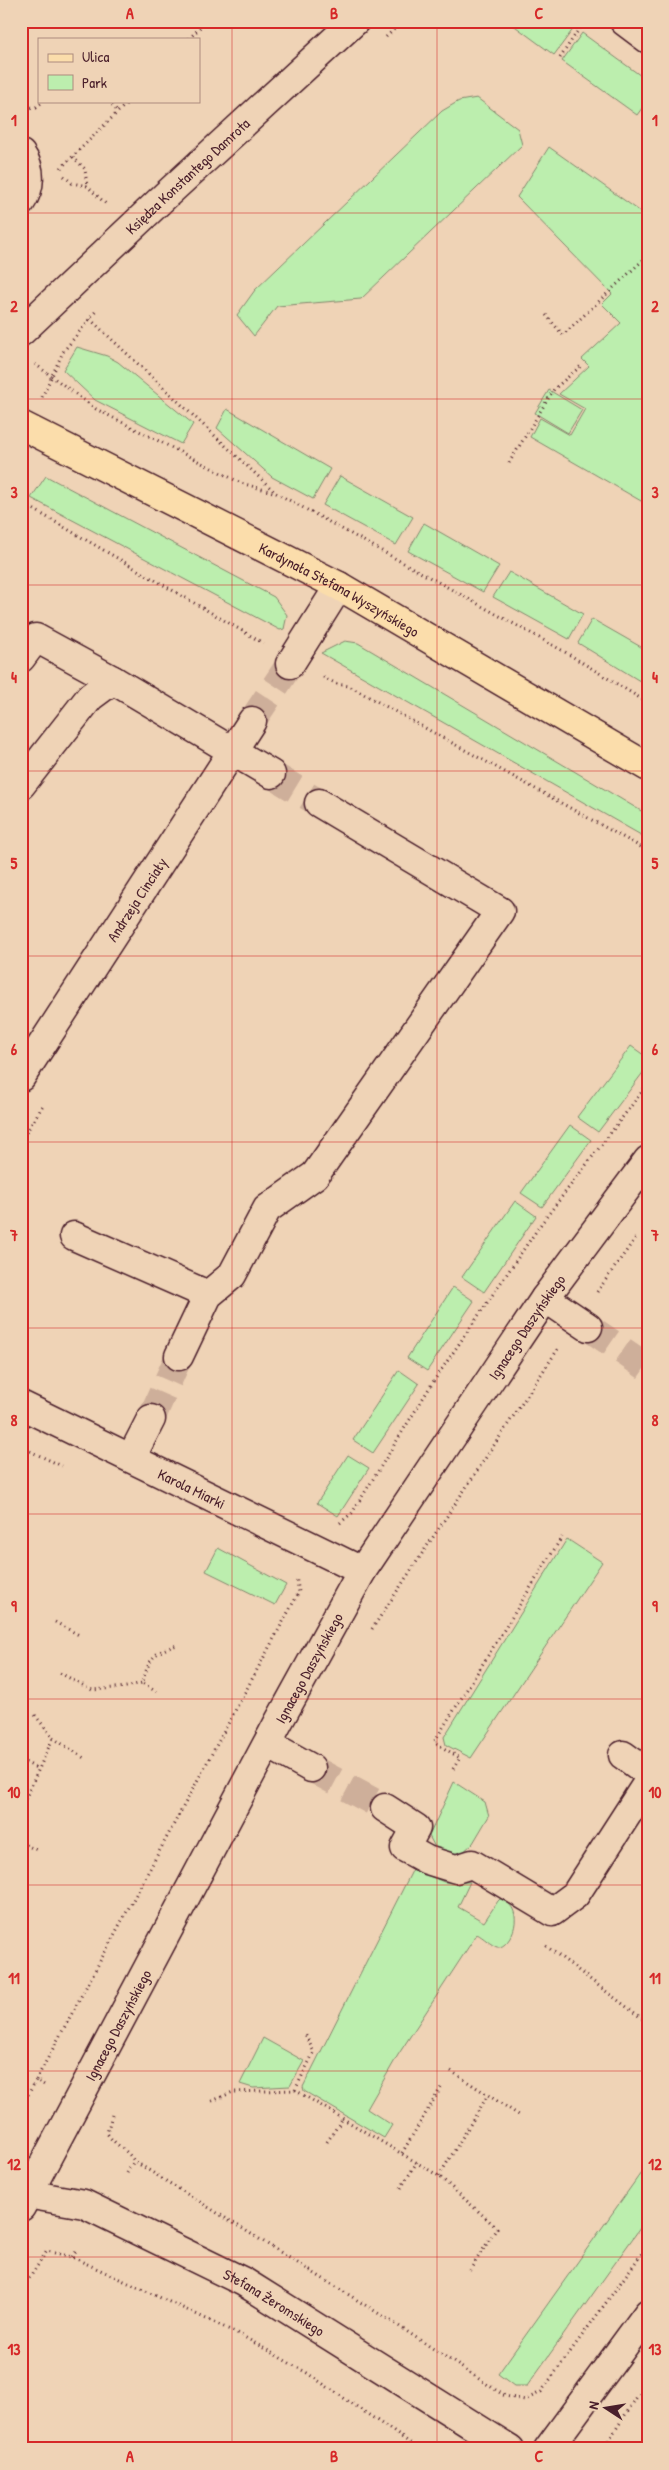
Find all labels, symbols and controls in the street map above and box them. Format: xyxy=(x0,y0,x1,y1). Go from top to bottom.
text: A xyxy=(126,2,134,24)
text: B xyxy=(330,2,338,24)
text: C xyxy=(535,2,544,24)
legend xyxy=(38,38,200,102)
text: Ulica xyxy=(82,46,109,67)
text: Park xyxy=(82,72,107,93)
text: 1 xyxy=(11,109,17,131)
text: 1 xyxy=(652,109,658,131)
street label: Księdza Konstantego Damrota xyxy=(120,113,254,239)
text: 2 xyxy=(10,295,18,317)
text: 2 xyxy=(651,295,659,317)
text: 3 xyxy=(10,481,18,503)
text: 3 xyxy=(651,481,659,503)
street label: Kardynała Stefana Wyszyńskiego xyxy=(255,537,423,641)
text: 4 xyxy=(11,666,17,688)
text: 4 xyxy=(652,666,658,688)
text: 5 xyxy=(11,852,18,874)
text: 5 xyxy=(652,852,659,874)
street label: Andrzeja Cinciały xyxy=(101,853,171,945)
text: 6 xyxy=(11,1038,18,1060)
text: 6 xyxy=(652,1038,659,1060)
text: 7 xyxy=(9,1224,18,1246)
text: 7 xyxy=(650,1224,659,1246)
street label: Ignacego Daszyńskiego xyxy=(483,1270,570,1384)
text: 8 xyxy=(11,1409,18,1431)
text: 8 xyxy=(652,1409,659,1431)
street label: Karola Miarki xyxy=(155,1463,229,1513)
text: 9 xyxy=(11,1595,17,1617)
text: 9 xyxy=(652,1595,658,1617)
street label: Ignacego Daszyńskiego xyxy=(269,1609,347,1727)
text: 10 xyxy=(8,1781,20,1803)
text: 10 xyxy=(649,1781,661,1803)
street label: Ignacego Daszyńskiego xyxy=(79,1966,156,2084)
text: 11 xyxy=(8,1967,20,1989)
text: 11 xyxy=(649,1967,661,1989)
text: 12 xyxy=(7,2153,21,2175)
text: 12 xyxy=(648,2153,662,2175)
street label: Stefana Żeromskiego xyxy=(220,2263,329,2341)
text: 13 xyxy=(8,2338,20,2360)
text: 13 xyxy=(649,2338,661,2360)
north arrow xyxy=(582,2382,632,2432)
text: N xyxy=(583,2399,603,2411)
text: A xyxy=(126,2445,134,2467)
text: B xyxy=(330,2445,338,2467)
text: C xyxy=(535,2445,544,2467)

